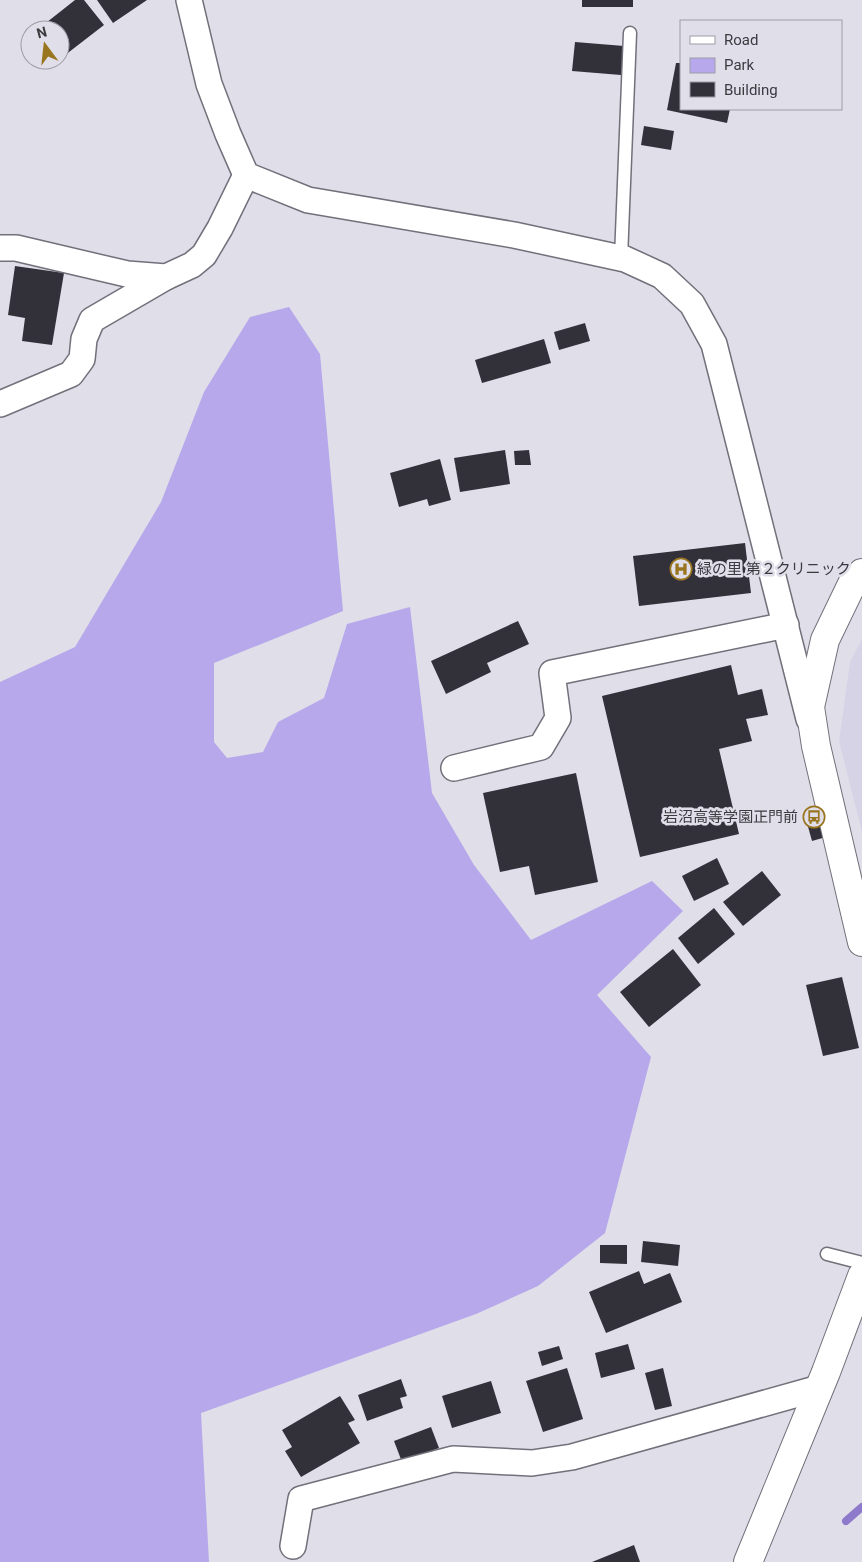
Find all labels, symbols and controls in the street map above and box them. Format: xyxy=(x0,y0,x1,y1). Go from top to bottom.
north arrow xyxy=(20,20,70,70)
legend xyxy=(680,20,842,110)
text: N xyxy=(35,23,48,41)
text: Road xyxy=(724,31,758,49)
text: Park xyxy=(724,56,755,74)
text: Building xyxy=(724,81,778,99)
hospital icon: 緑の里 第２クリニック xyxy=(669,557,693,581)
place label: 緑の里 第２クリニック xyxy=(697,560,851,578)
bus stop icon: 岩沼高等学園正門前 xyxy=(802,805,826,829)
place label: 岩沼高等学園正門前 xyxy=(663,808,798,826)

